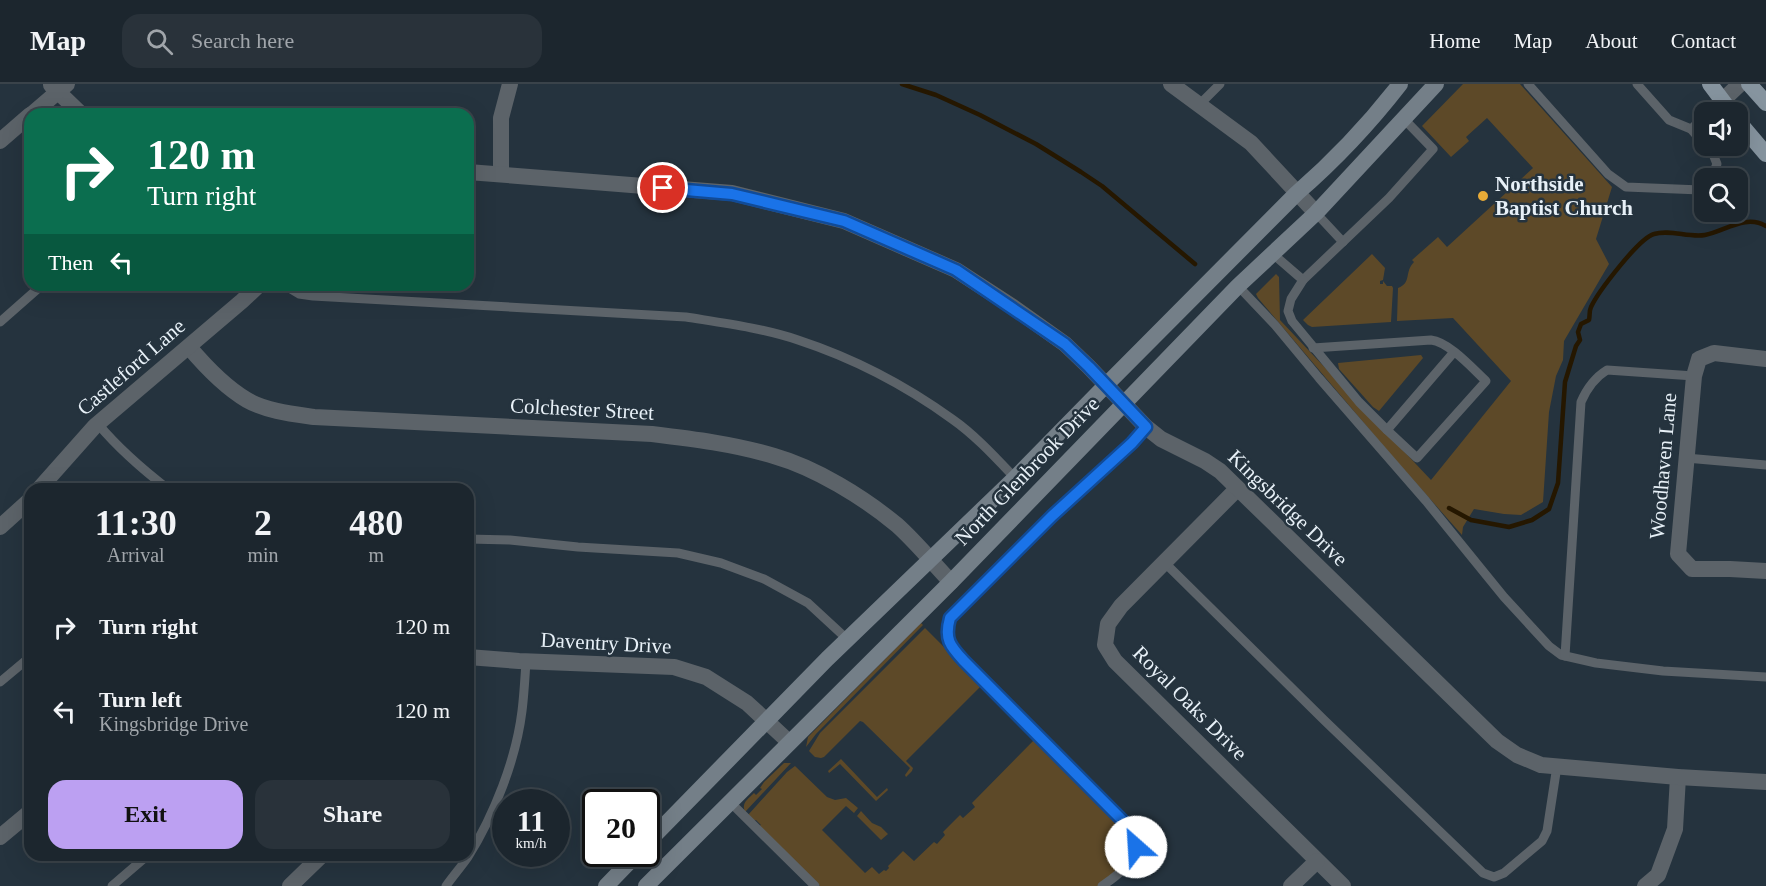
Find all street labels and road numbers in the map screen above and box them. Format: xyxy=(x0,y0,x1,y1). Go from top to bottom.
street label: Castleford Lane xyxy=(72,314,190,420)
street label: North Glenbrook Drive xyxy=(950,392,1104,550)
street label: Woodhaven Lane xyxy=(1645,392,1681,540)
street label: Colchester Street xyxy=(509,393,655,425)
street label: Kingsbridge Drive xyxy=(1223,445,1353,571)
street label: Daventry Drive xyxy=(540,628,672,658)
street label: Royal Oaks Drive xyxy=(1128,641,1252,765)

